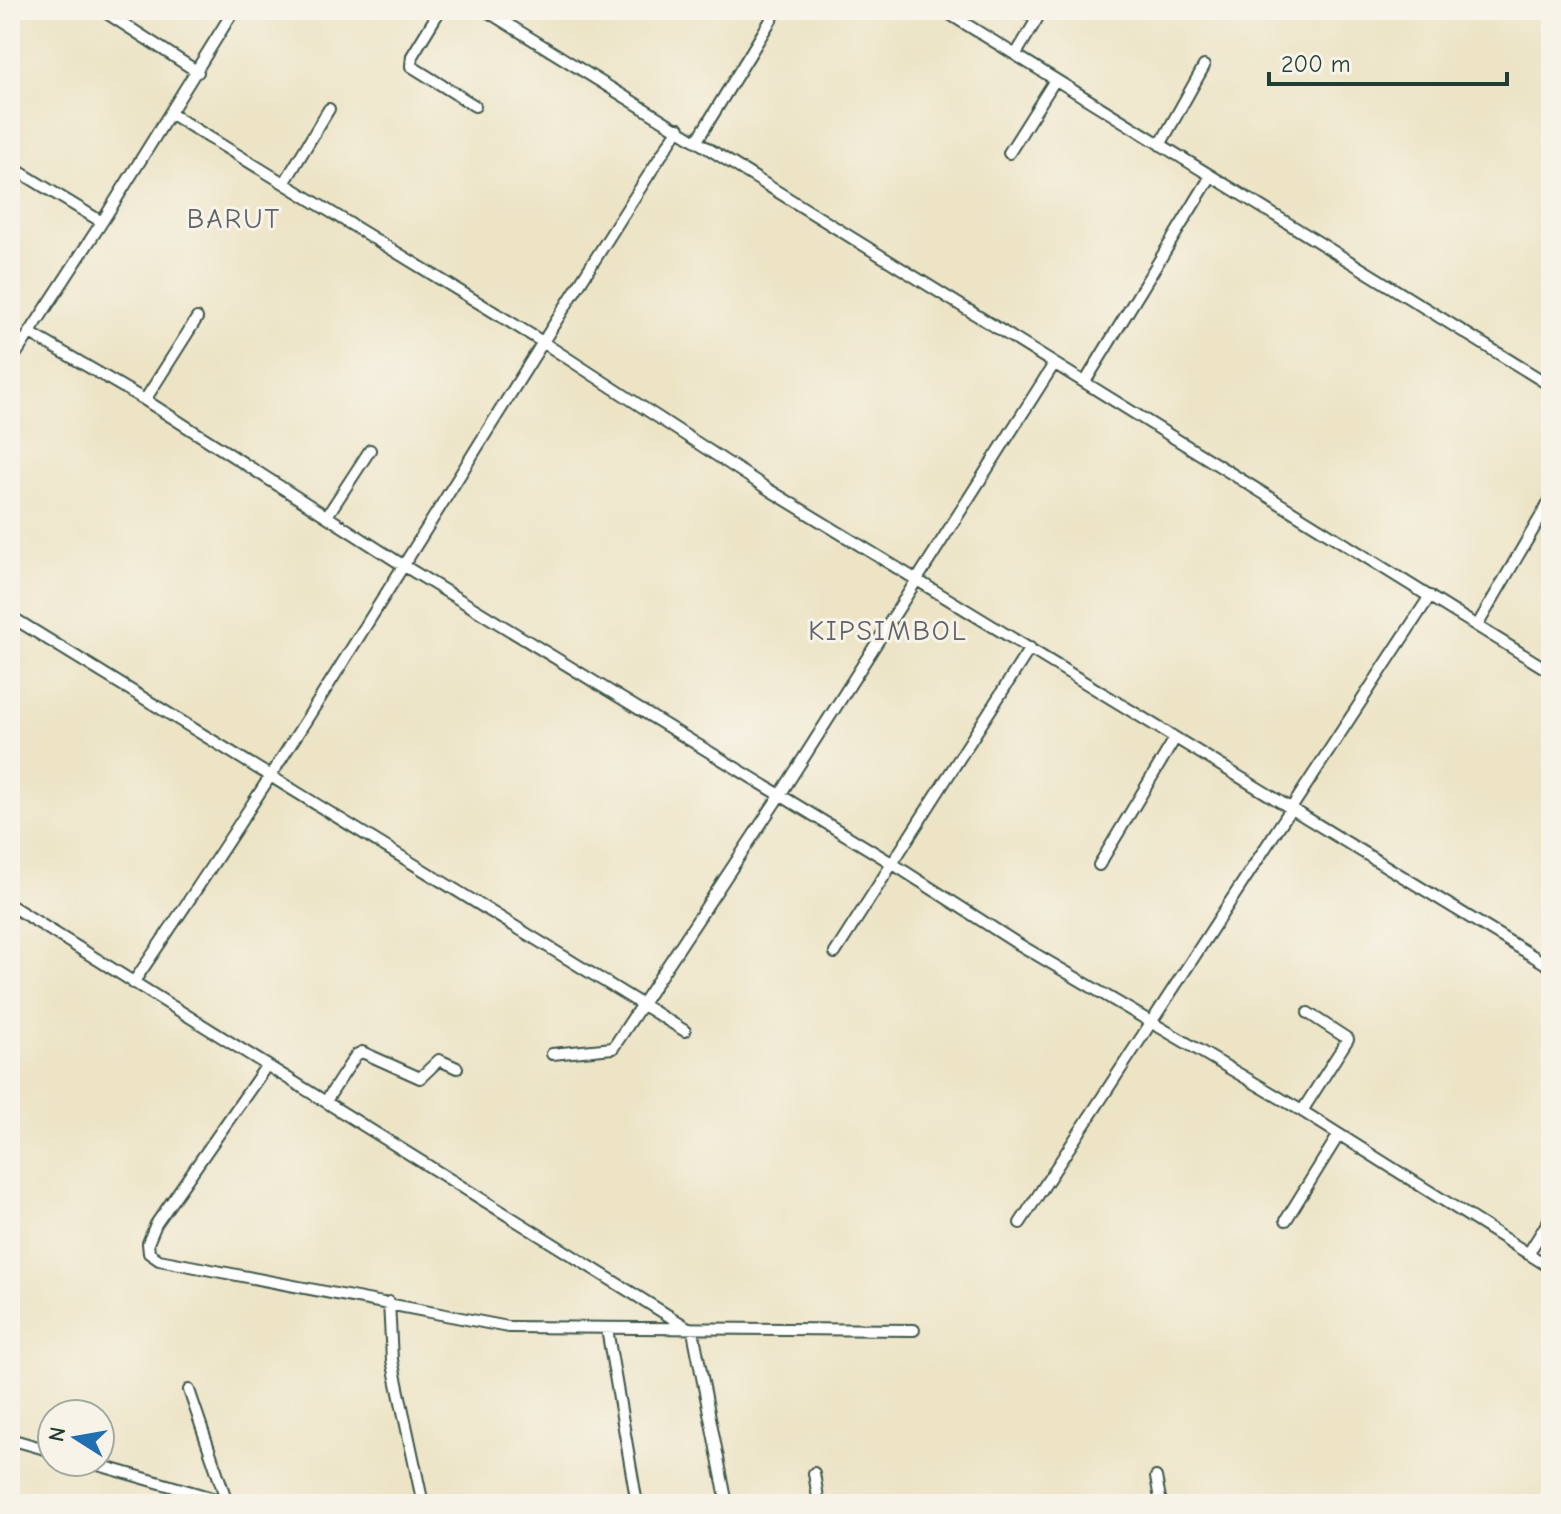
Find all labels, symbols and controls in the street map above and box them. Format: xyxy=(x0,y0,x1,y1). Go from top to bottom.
scale bar xyxy=(1269,36,1507,86)
text: 200 m xyxy=(1281,50,1351,78)
district label: BARUT xyxy=(187,203,281,235)
district label: KIPSIMBOL xyxy=(808,615,968,647)
north arrow xyxy=(36,1398,116,1478)
text: N xyxy=(43,1425,71,1444)

